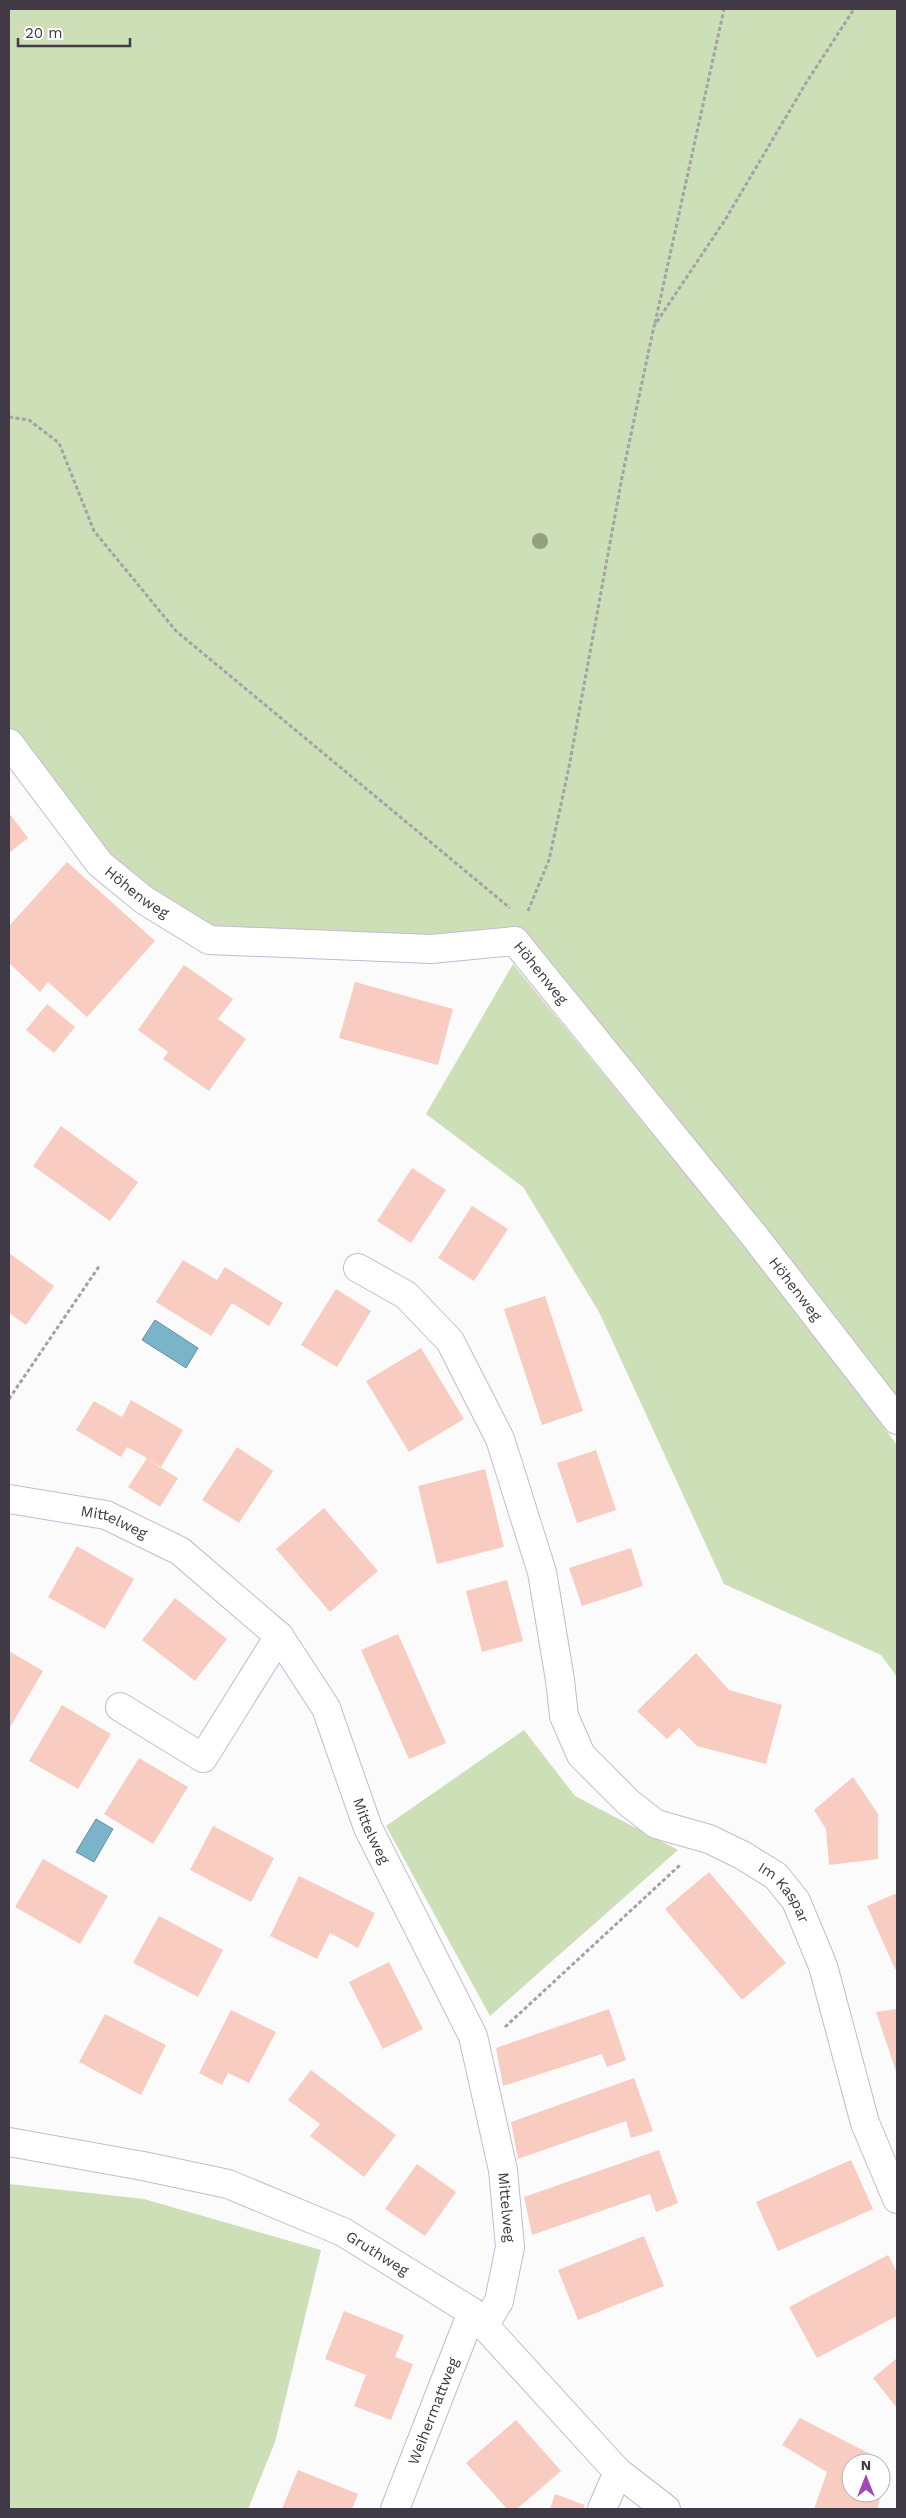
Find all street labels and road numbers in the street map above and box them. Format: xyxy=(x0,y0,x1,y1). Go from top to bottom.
street label: Höhenweg xyxy=(101,862,172,922)
street label: Höhenweg xyxy=(510,938,572,1008)
street label: Höhenweg xyxy=(765,1253,826,1324)
street label: Mittelweg xyxy=(79,1502,150,1543)
street label: Mittelweg xyxy=(349,1795,394,1867)
street label: Im Kaspar xyxy=(755,1858,813,1925)
street label: Mittelweg xyxy=(494,2171,519,2243)
street label: Gruthweg xyxy=(343,2227,412,2280)
street label: Weihermattweg xyxy=(404,2355,462,2467)

